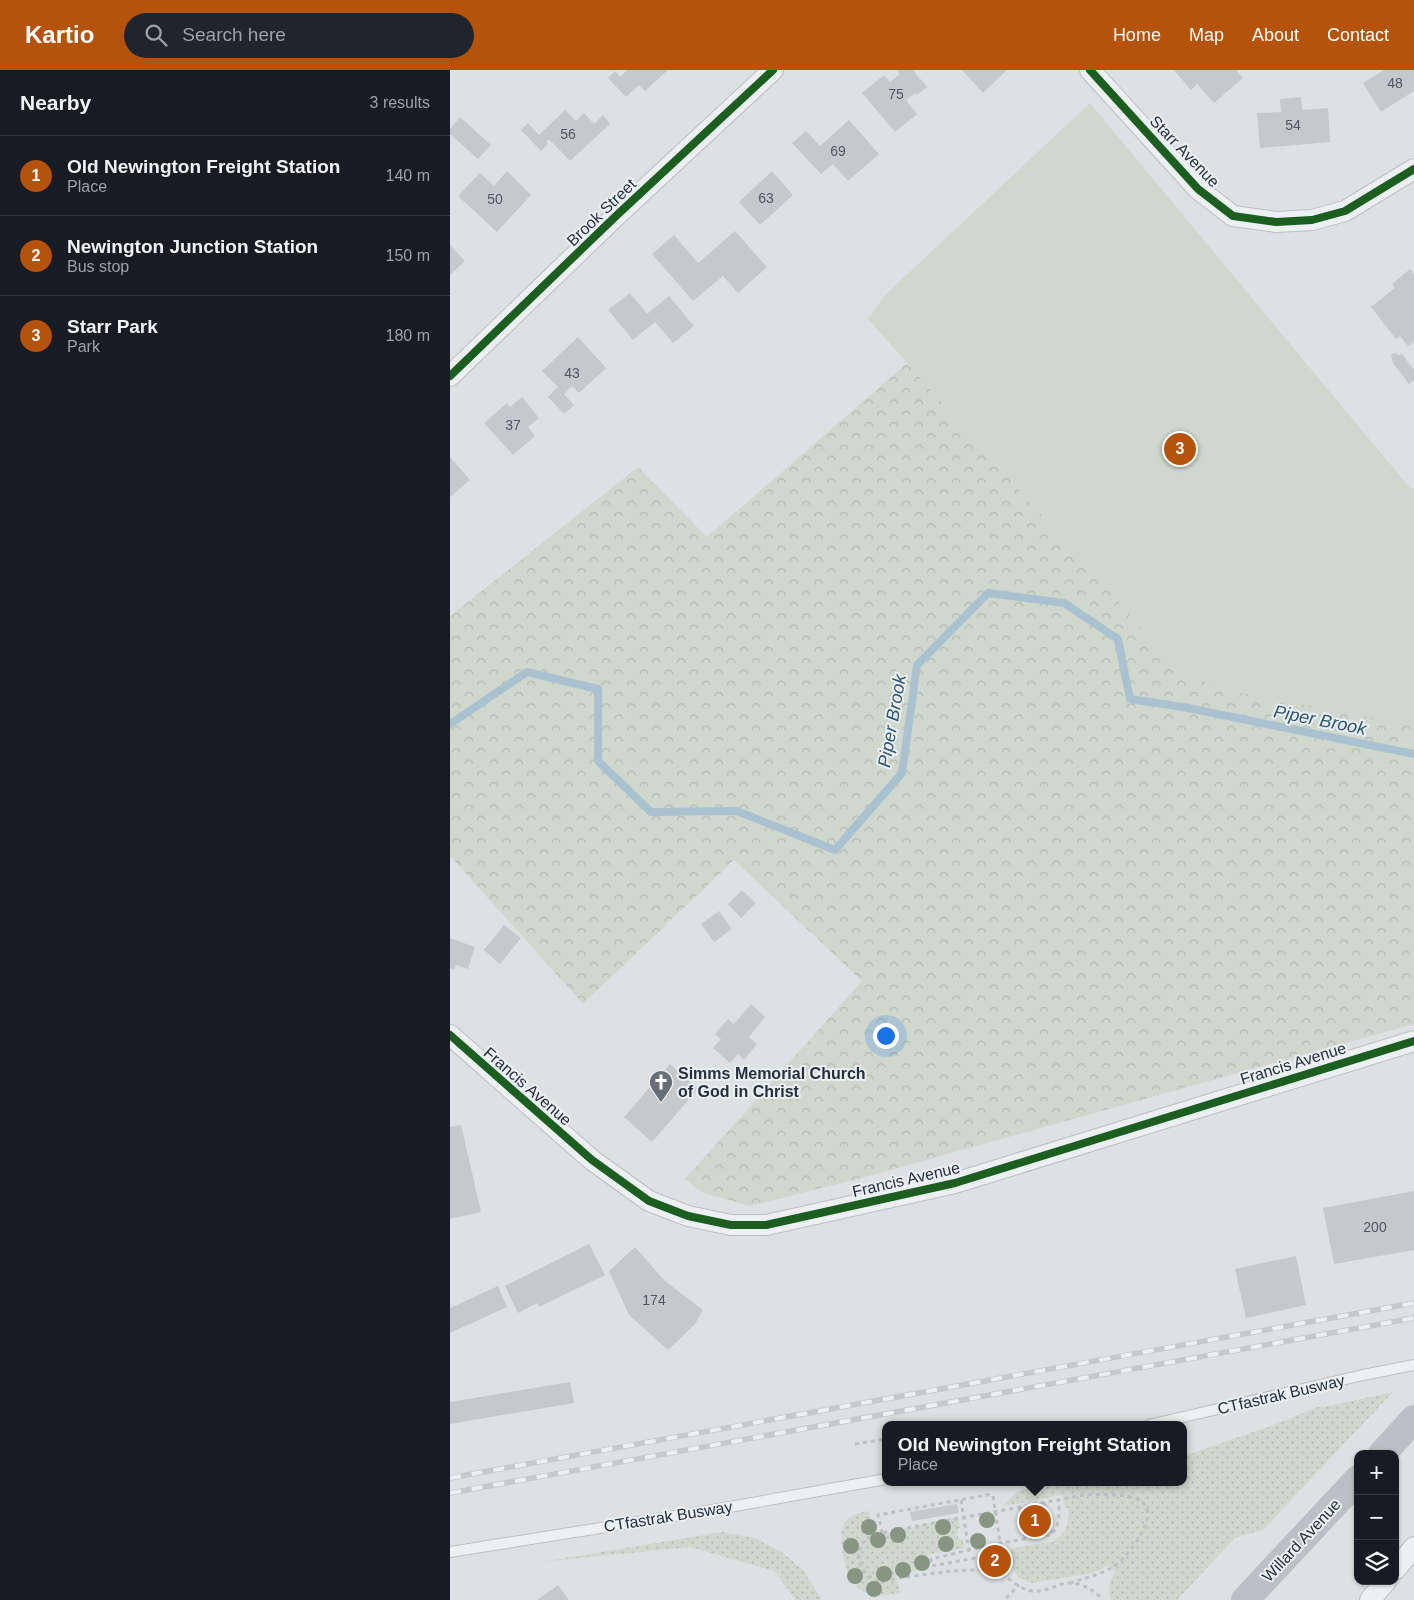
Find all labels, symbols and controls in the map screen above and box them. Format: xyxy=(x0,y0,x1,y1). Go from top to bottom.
search box xyxy=(124,13,474,58)
text: Kartio xyxy=(25,21,94,48)
icon: search xyxy=(142,21,170,49)
text: Search here xyxy=(182,24,286,45)
text: Home xyxy=(1113,25,1161,45)
text: Map xyxy=(1189,25,1224,45)
text: About xyxy=(1252,25,1299,45)
text: Contact xyxy=(1327,25,1389,45)
house number: 48 xyxy=(1387,75,1403,91)
house number: 75 xyxy=(888,86,904,102)
text: Nearby xyxy=(20,91,91,114)
text: 3 results xyxy=(370,94,430,111)
street label: Starr Avenue xyxy=(1146,112,1223,190)
house number: 54 xyxy=(1285,117,1301,133)
house number: 56 xyxy=(560,126,576,142)
house number: 69 xyxy=(830,143,846,159)
text: Old Newington Freight Station xyxy=(67,156,340,177)
text: 1 xyxy=(32,167,40,184)
text: 140 m xyxy=(386,167,430,184)
street label: Brook Street xyxy=(563,175,640,249)
text: Place xyxy=(67,178,107,195)
house number: 63 xyxy=(758,190,774,206)
house number: 50 xyxy=(487,191,503,207)
text: Newington Junction Station xyxy=(67,236,318,257)
text: 2 xyxy=(32,247,40,264)
text: 150 m xyxy=(386,247,430,264)
text: Bus stop xyxy=(67,258,129,275)
text: Starr Park xyxy=(67,316,158,337)
text: 3 xyxy=(32,327,40,344)
text: 180 m xyxy=(386,327,430,344)
text: Park xyxy=(67,338,100,355)
house number: 43 xyxy=(564,365,580,381)
house number: 37 xyxy=(505,417,521,433)
pin: 3 xyxy=(1164,430,1196,468)
water label: Piper Brook xyxy=(874,672,910,769)
water label: Piper Brook xyxy=(1272,701,1369,739)
your location xyxy=(873,1023,899,1049)
street label: Francis Avenue xyxy=(1238,1039,1348,1088)
street label: Francis Avenue xyxy=(481,1044,575,1129)
place label: Simms Memorial Church of God in Christ xyxy=(678,1065,866,1100)
church icon: Simms Memorial Church of God in Christ xyxy=(648,1069,674,1103)
street label: Francis Avenue xyxy=(851,1159,962,1200)
house number: 200 xyxy=(1363,1219,1387,1235)
house number: 174 xyxy=(642,1292,666,1308)
street label: CTfastrak Busway xyxy=(1216,1372,1346,1417)
popup xyxy=(882,1421,1187,1486)
text: Old Newington Freight Station xyxy=(898,1434,1171,1455)
map controls xyxy=(1354,1450,1399,1585)
button: + xyxy=(1354,1450,1399,1495)
text: Place xyxy=(898,1456,938,1473)
button: − xyxy=(1354,1495,1399,1540)
street label: Willard Avenue xyxy=(1259,1496,1344,1585)
street label: CTfastrak Busway xyxy=(603,1498,734,1535)
pin: 1 xyxy=(1019,1502,1051,1540)
button: layers xyxy=(1354,1540,1399,1585)
pin: 2 xyxy=(979,1542,1011,1580)

